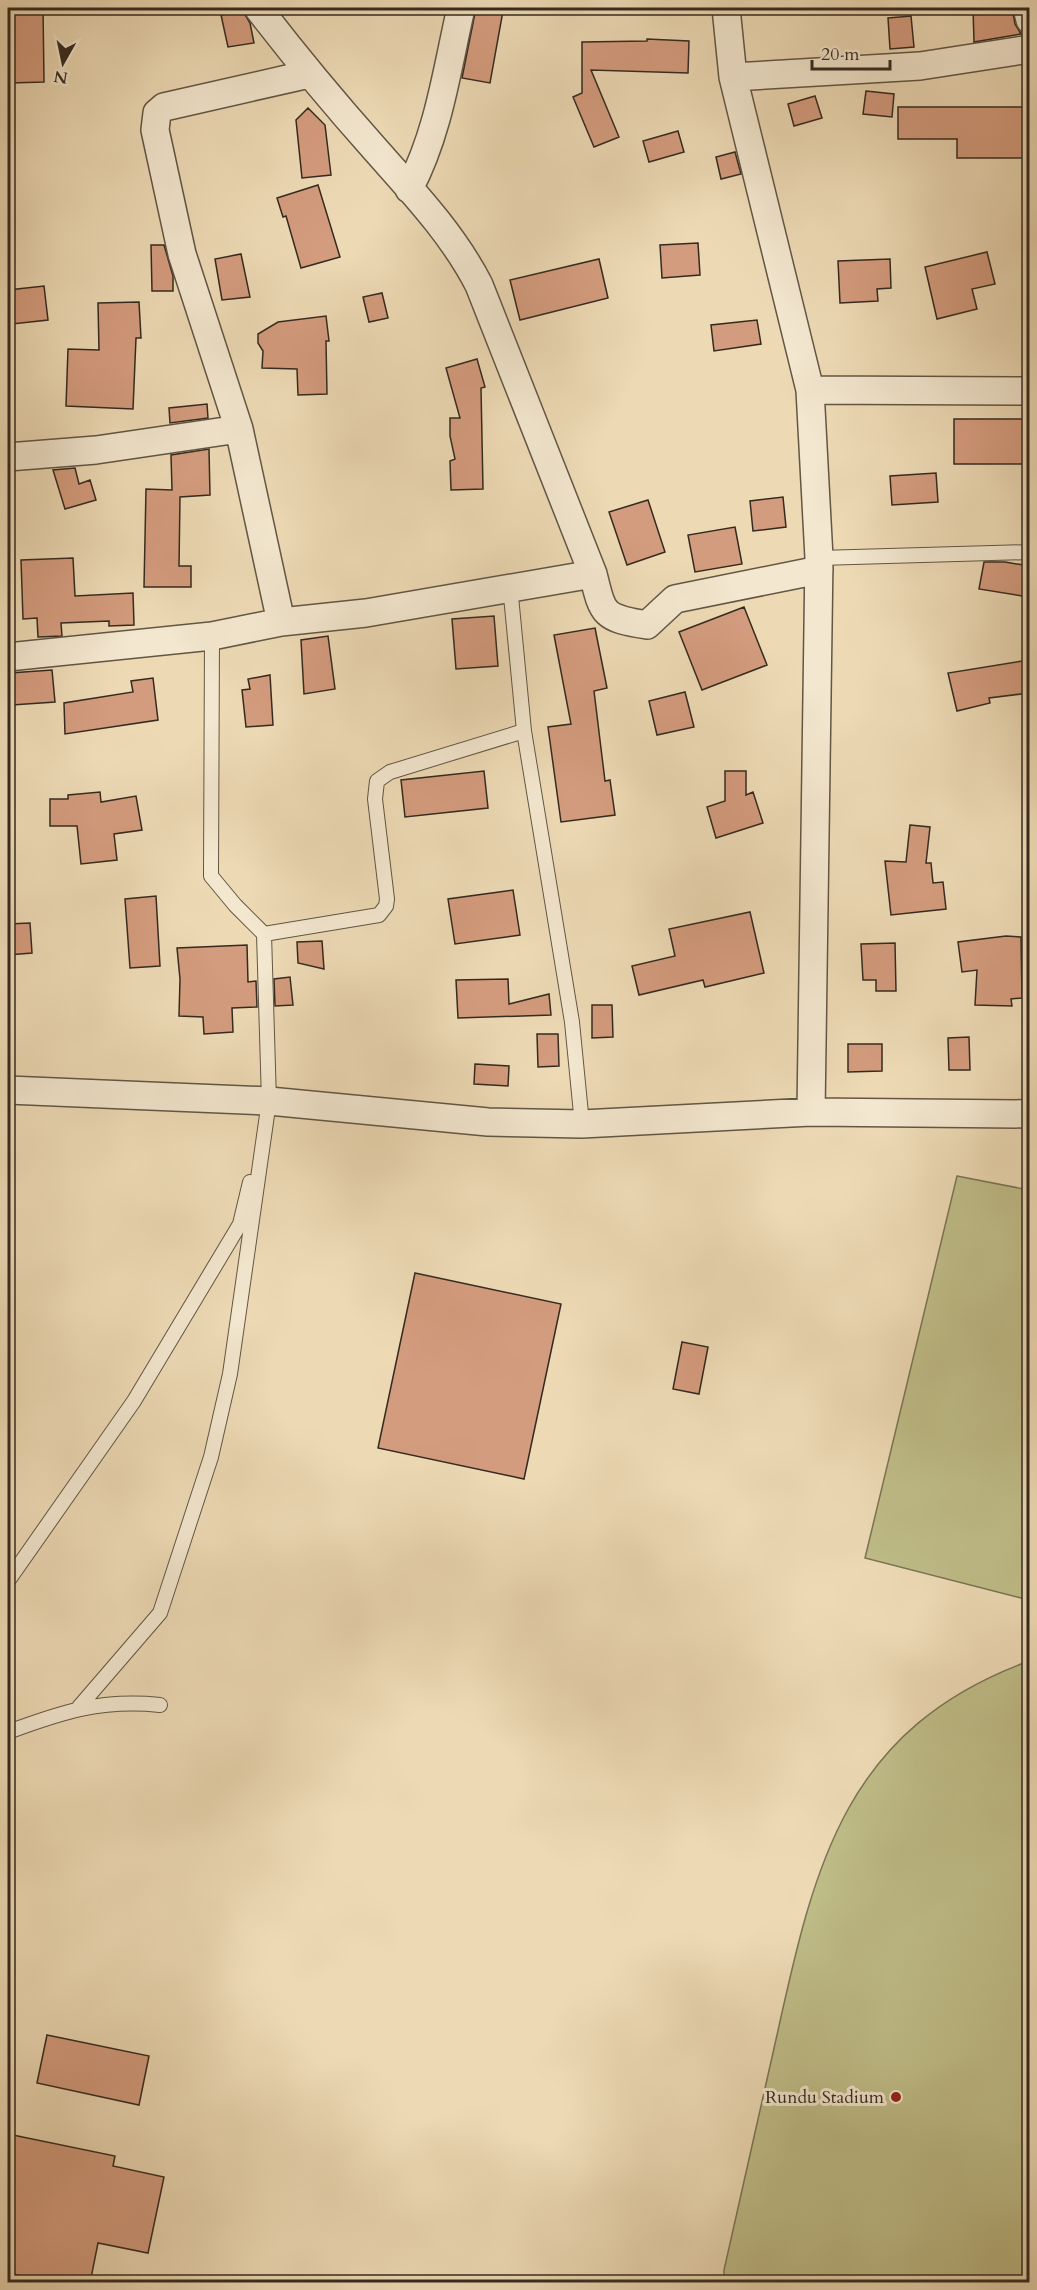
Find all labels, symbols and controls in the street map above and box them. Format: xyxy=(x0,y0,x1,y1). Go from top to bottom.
north arrow xyxy=(33,33,93,93)
scale bar xyxy=(812,33,890,71)
text: 20 m xyxy=(821,42,860,67)
text: N xyxy=(52,65,69,89)
place label: Rundu Stadium xyxy=(765,2085,885,2110)
marker: Rundu Stadium xyxy=(889,2090,903,2104)

